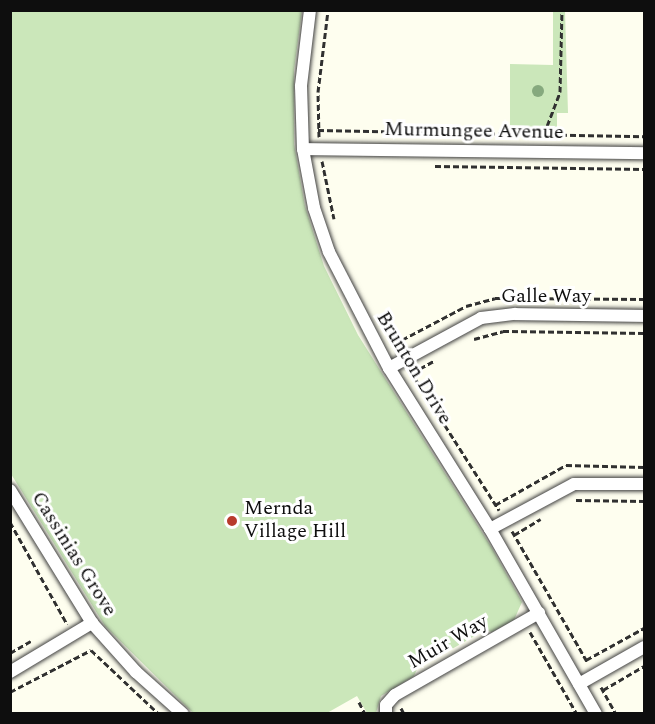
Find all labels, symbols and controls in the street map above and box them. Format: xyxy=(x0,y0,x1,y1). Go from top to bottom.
street label: Murmungee Avenue xyxy=(384,117,564,145)
street label: Galle Way xyxy=(501,284,591,308)
street label: Brunton Drive xyxy=(371,307,457,429)
street label: Cassinias Grove xyxy=(26,487,122,621)
place label: Mernda Village Hill xyxy=(244,497,346,544)
marker: Mernda Village Hill xyxy=(225,514,239,528)
street label: Muir Way xyxy=(404,610,492,674)

